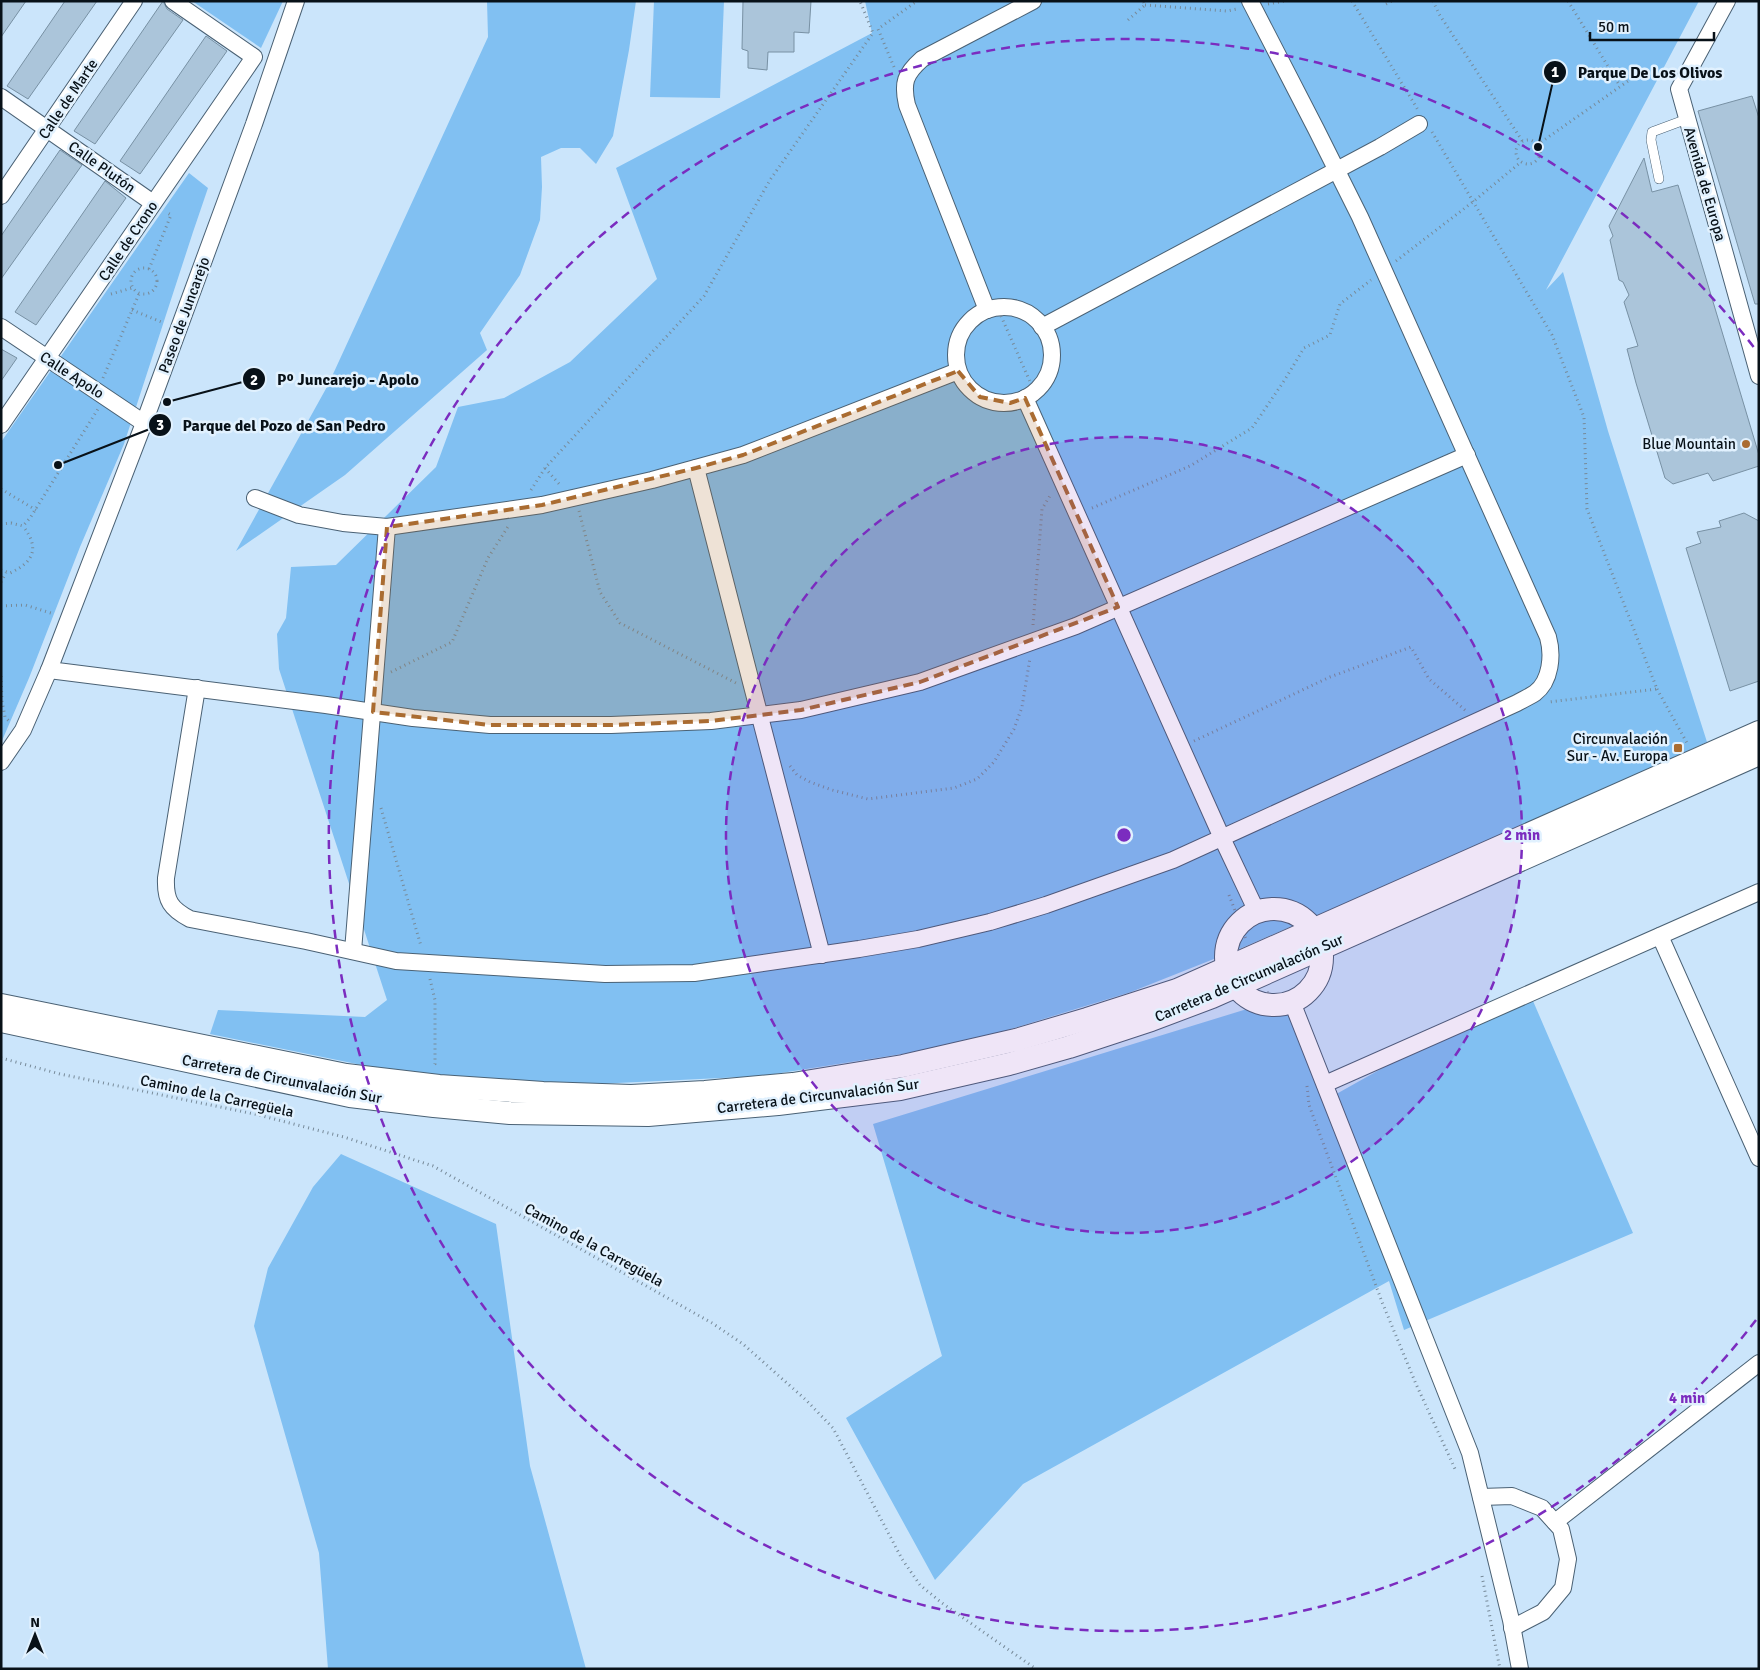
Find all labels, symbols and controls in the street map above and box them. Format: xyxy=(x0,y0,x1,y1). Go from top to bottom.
scale bar xyxy=(1590,10,1714,42)
text: 50 m xyxy=(1598,18,1629,36)
street label: Calle de Marte xyxy=(35,56,101,142)
callout: Parque De Los Olivos xyxy=(1543,57,1732,88)
text: 1 xyxy=(1551,63,1559,81)
text: Parque De Los Olivos xyxy=(1578,63,1722,83)
street label: Avenida de Europa xyxy=(1680,125,1730,243)
street label: Calle Plutón xyxy=(65,137,139,197)
street label: Calle de Crono xyxy=(95,197,161,284)
street label: Paseo de Juncarejo xyxy=(155,254,213,376)
street label: Calle Apolo xyxy=(37,348,108,402)
callout: Pº Juncarejo - Apolo xyxy=(242,364,428,395)
text: Pº Juncarejo - Apolo xyxy=(277,370,419,390)
text: 2 xyxy=(250,371,258,389)
callout: Parque del Pozo de San Pedro xyxy=(147,410,396,441)
text: 3 xyxy=(156,416,164,434)
text: Parque del Pozo de San Pedro xyxy=(182,416,386,436)
place label: Blue Mountain xyxy=(1642,435,1736,453)
marker: Blue Mountain xyxy=(1740,438,1752,450)
place label: Circunvalación Sur - Av. Europa xyxy=(1567,730,1668,765)
marker: Circunvalación Sur - Av. Europa xyxy=(1672,742,1684,754)
centre of rings xyxy=(1115,826,1133,844)
text: 2 min xyxy=(1504,826,1540,844)
street label: Carretera de Circunvalación Sur xyxy=(1152,930,1346,1026)
street label: Carretera de Circunvalación Sur xyxy=(181,1051,384,1107)
street label: Camino de la Carregüela xyxy=(139,1071,295,1121)
street label: Carretera de Circunvalación Sur xyxy=(716,1075,920,1117)
street label: Camino de la Carregüela xyxy=(521,1199,667,1291)
text: 4 min xyxy=(1669,1389,1705,1407)
north arrow xyxy=(10,1610,60,1660)
text: N xyxy=(30,1614,40,1631)

